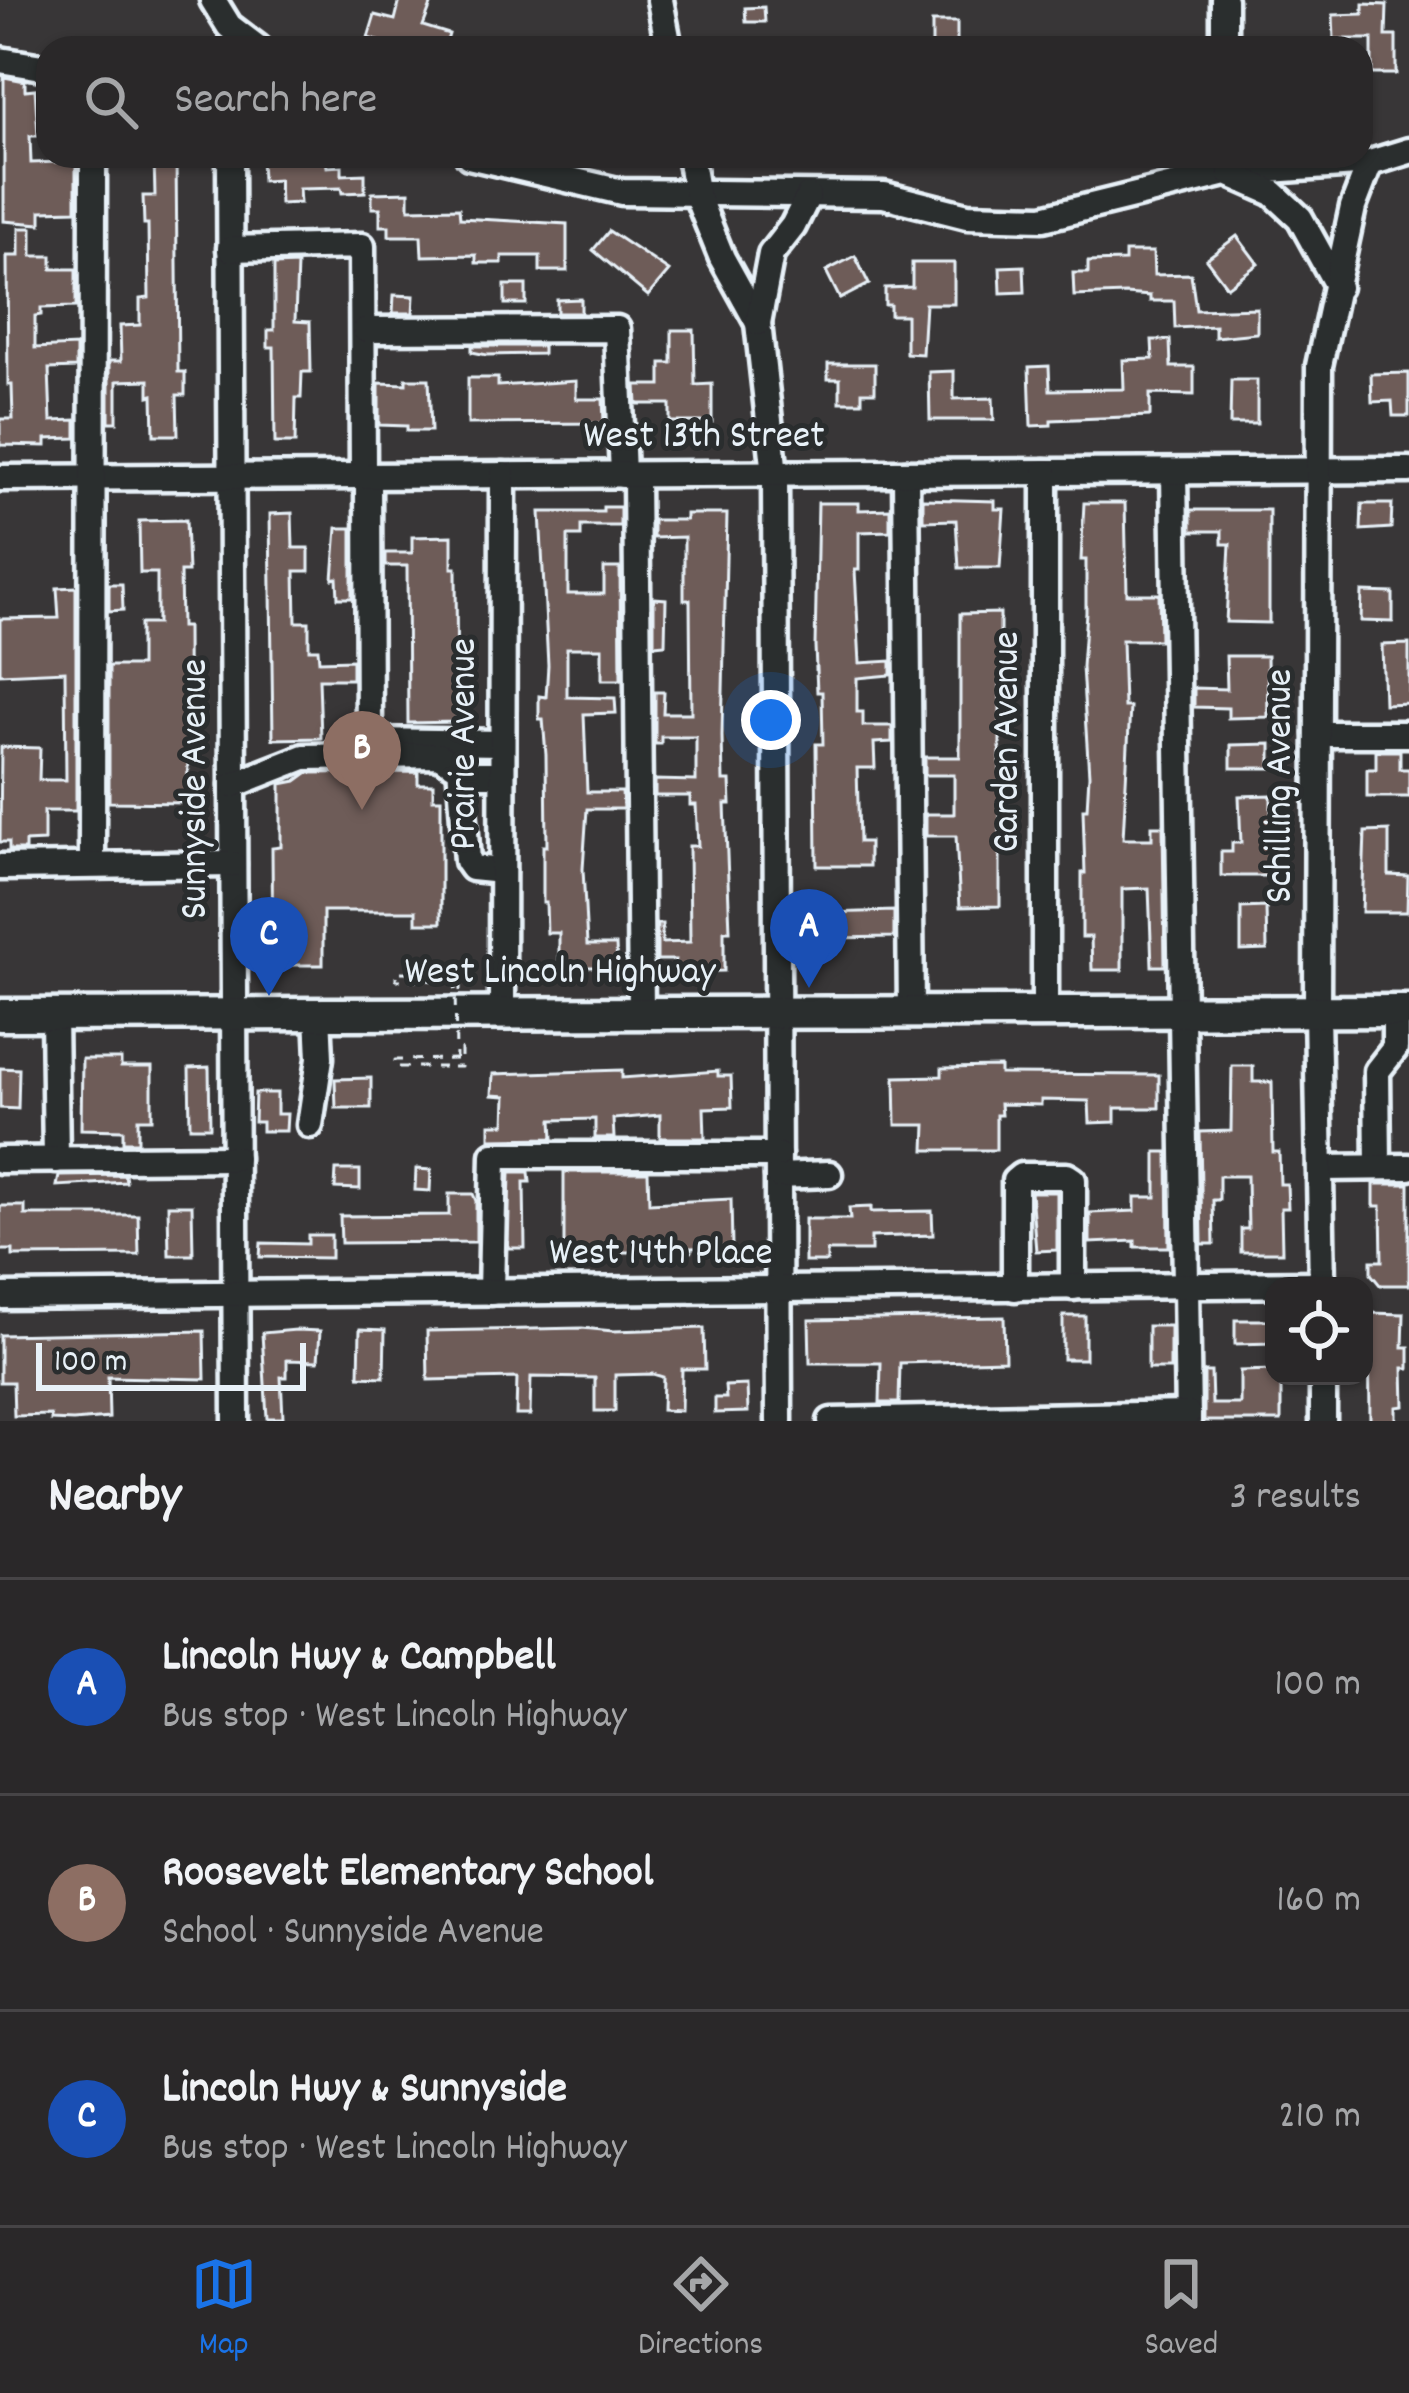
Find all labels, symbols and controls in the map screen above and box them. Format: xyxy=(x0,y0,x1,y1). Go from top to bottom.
search box xyxy=(36,36,1373,168)
icon: search xyxy=(78,69,144,135)
text: Search here xyxy=(174,70,377,134)
street label: West 13th Street xyxy=(583,411,825,466)
street label: Garden Avenue xyxy=(982,631,1037,853)
street label: Prairie Avenue xyxy=(439,638,494,850)
street label: Sunnyside Avenue xyxy=(170,659,225,919)
street label: Schilling Avenue xyxy=(1255,669,1310,903)
your location xyxy=(741,690,801,750)
pin: B xyxy=(323,711,401,810)
pin: A xyxy=(770,889,848,988)
pin: C xyxy=(230,897,308,996)
street label: West Lincoln Highway xyxy=(405,947,717,1002)
street label: West 14th Place xyxy=(549,1228,773,1283)
map controls xyxy=(1265,1277,1373,1385)
button: locate xyxy=(1265,1277,1373,1385)
scale bar xyxy=(36,1337,306,1390)
text: 100 m xyxy=(54,1340,127,1387)
text: Nearby xyxy=(48,1463,181,1535)
text: 3 results xyxy=(1230,1472,1361,1527)
text: Lincoln Hwy & Campbell xyxy=(162,1627,556,1691)
text: A xyxy=(76,1659,98,1714)
text: 100 m xyxy=(1274,1659,1361,1714)
text: Bus stop · West Lincoln Highway xyxy=(162,1691,627,1746)
text: Roosevelt Elementary School xyxy=(162,1843,654,1907)
text: B xyxy=(78,1875,96,1930)
text: 160 m xyxy=(1276,1875,1361,1930)
text: School · Sunnyside Avenue xyxy=(162,1907,544,1962)
text: Lincoln Hwy & Sunnyside xyxy=(162,2059,567,2123)
text: C xyxy=(77,2091,97,2146)
text: 210 m xyxy=(1278,2091,1361,2146)
text: Bus stop · West Lincoln Highway xyxy=(162,2123,627,2178)
tab: Map xyxy=(191,2251,257,2370)
tab: Directions xyxy=(638,2251,763,2370)
tab: Saved xyxy=(1145,2251,1218,2370)

